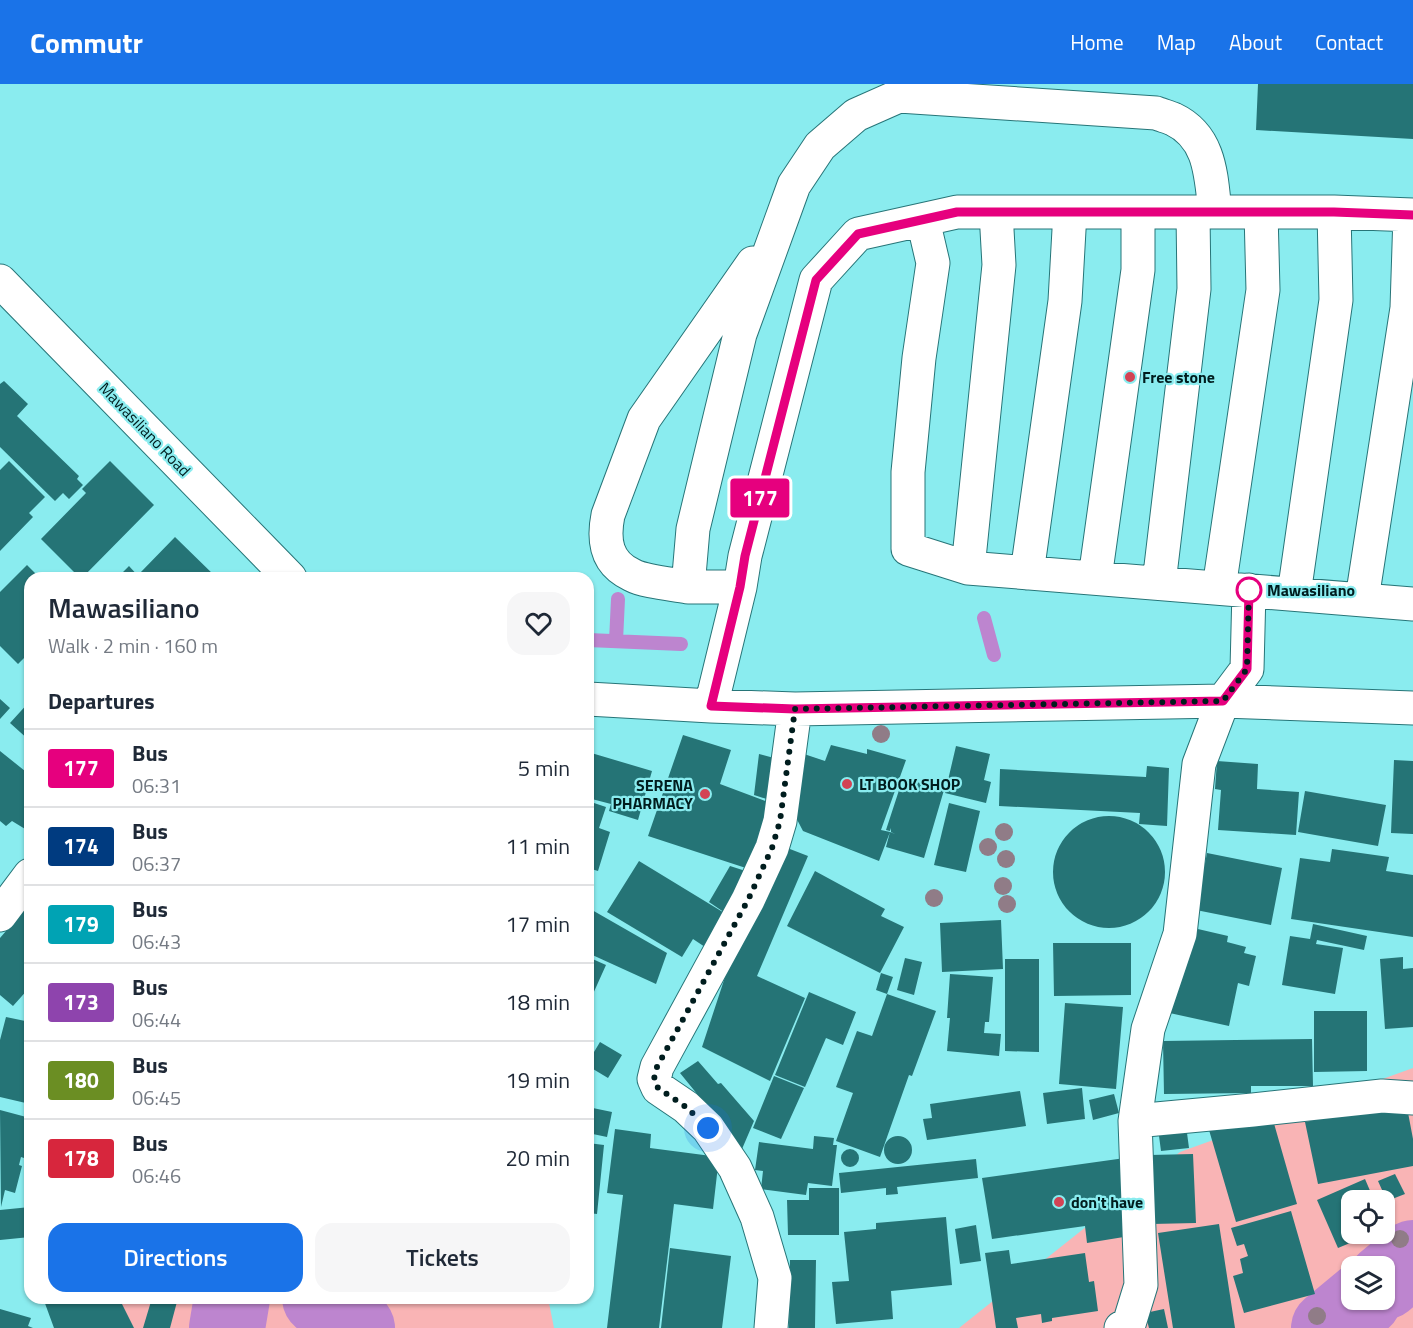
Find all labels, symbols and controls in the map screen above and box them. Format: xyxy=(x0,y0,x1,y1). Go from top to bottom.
text: Commutr xyxy=(30,21,143,64)
text: Home xyxy=(1070,26,1124,58)
text: Map xyxy=(1157,26,1196,58)
text: About xyxy=(1229,26,1282,58)
text: Contact xyxy=(1315,26,1383,58)
place label: Free stone xyxy=(1142,365,1215,389)
marker: Free stone xyxy=(1123,370,1137,384)
street label: Mawasiliano Road xyxy=(94,376,196,482)
line badge: 177 xyxy=(726,478,795,518)
text: 177 xyxy=(742,482,778,514)
marker: Mawasiliano xyxy=(1236,577,1262,603)
place label: Mawasiliano xyxy=(1267,578,1355,602)
text: Mawasiliano xyxy=(48,586,200,629)
button: heart xyxy=(507,592,570,655)
text: Walk · 2 min · 160 m xyxy=(48,630,218,661)
text: Departures xyxy=(48,684,155,718)
text: Bus xyxy=(132,736,168,770)
text: 5 min xyxy=(518,751,570,785)
text: 177 xyxy=(63,752,99,784)
text: 06:31 xyxy=(132,770,181,801)
place label: LT BOOK SHOP xyxy=(859,772,961,796)
place label: SERENA PHARMACY xyxy=(612,773,693,815)
marker: LT BOOK SHOP xyxy=(840,777,854,791)
marker: SERENA PHARMACY xyxy=(698,787,712,801)
text: Bus xyxy=(132,814,168,848)
text: 11 min xyxy=(505,829,570,863)
text: 174 xyxy=(63,830,99,862)
text: 06:37 xyxy=(132,848,181,879)
text: Bus xyxy=(132,892,168,926)
text: 17 min xyxy=(505,907,570,941)
text: 179 xyxy=(63,908,99,940)
text: 06:43 xyxy=(132,926,181,957)
text: Bus xyxy=(132,970,168,1004)
text: 18 min xyxy=(505,985,570,1019)
text: 173 xyxy=(63,986,99,1018)
text: 06:44 xyxy=(132,1004,181,1035)
text: Bus xyxy=(132,1048,168,1082)
text: 19 min xyxy=(505,1063,570,1097)
text: 180 xyxy=(63,1064,99,1096)
text: 06:45 xyxy=(132,1082,181,1113)
your location xyxy=(693,1113,723,1143)
text: Bus xyxy=(132,1126,168,1160)
text: 20 min xyxy=(505,1141,570,1175)
text: 178 xyxy=(63,1142,99,1174)
text: 06:46 xyxy=(132,1160,181,1191)
place label: don't have xyxy=(1071,1190,1143,1214)
map controls xyxy=(1341,1190,1395,1310)
button: locate xyxy=(1341,1190,1395,1244)
marker: don't have xyxy=(1052,1195,1066,1209)
button: Directions xyxy=(48,1223,303,1292)
button: Tickets xyxy=(315,1223,570,1292)
button: layers xyxy=(1341,1256,1395,1310)

